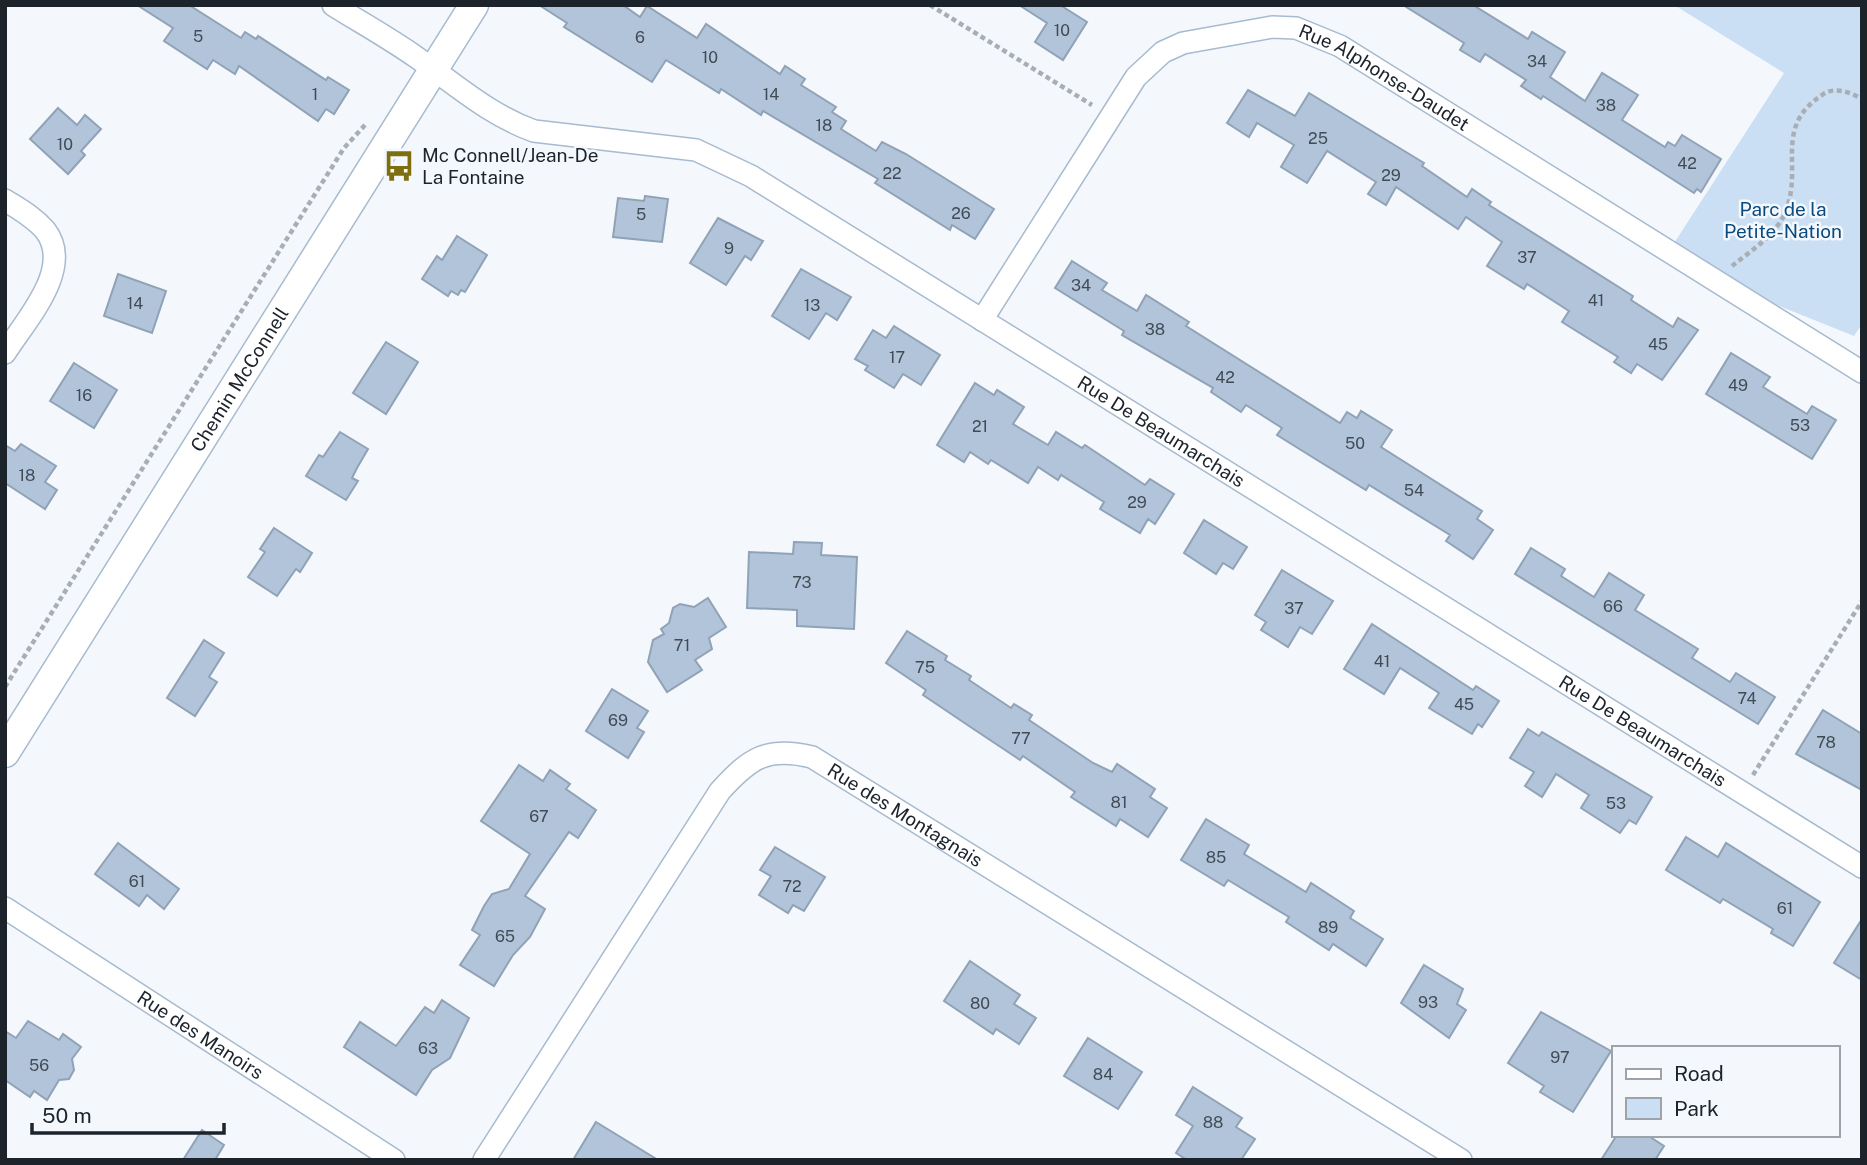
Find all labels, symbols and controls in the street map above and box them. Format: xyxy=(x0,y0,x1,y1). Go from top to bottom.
street label: Rue Alphonse-Daudet xyxy=(1296,19,1473,135)
house number: 10 xyxy=(1054,21,1070,40)
house number: 5 xyxy=(193,27,203,46)
house number: 6 xyxy=(635,28,645,47)
house number: 10 xyxy=(702,48,718,67)
house number: 34 xyxy=(1527,52,1547,71)
house number: 1 xyxy=(312,85,318,104)
house number: 14 xyxy=(763,85,779,104)
house number: 38 xyxy=(1596,96,1616,115)
house number: 18 xyxy=(816,116,832,135)
house number: 25 xyxy=(1308,129,1328,148)
house number: 10 xyxy=(57,135,73,154)
place label: Mc Connell/Jean-De La Fontaine xyxy=(422,144,599,188)
bus stop icon: Mc Connell/Jean-De La Fontaine xyxy=(382,149,416,183)
house number: 42 xyxy=(1677,154,1697,173)
house number: 22 xyxy=(882,164,902,183)
house number: 29 xyxy=(1381,166,1401,185)
park label: Parc de la Petite-Nation xyxy=(1724,198,1842,242)
house number: 26 xyxy=(951,204,971,223)
house number: 5 xyxy=(636,205,646,224)
house number: 9 xyxy=(724,239,734,258)
house number: 37 xyxy=(1517,248,1537,267)
house number: 34 xyxy=(1071,276,1091,295)
house number: 41 xyxy=(1588,291,1604,310)
house number: 14 xyxy=(127,294,143,313)
house number: 13 xyxy=(804,296,820,315)
street label: Chemin McConnell xyxy=(186,303,293,456)
house number: 38 xyxy=(1145,320,1165,339)
house number: 45 xyxy=(1648,335,1668,354)
house number: 17 xyxy=(889,348,905,367)
house number: 42 xyxy=(1215,368,1235,387)
street label: Rue De Beaumarchais xyxy=(1074,371,1249,491)
house number: 49 xyxy=(1728,376,1748,395)
house number: 16 xyxy=(76,386,92,405)
house number: 53 xyxy=(1790,416,1810,435)
house number: 21 xyxy=(972,417,988,436)
house number: 50 xyxy=(1345,434,1365,453)
house number: 18 xyxy=(19,466,35,485)
house number: 54 xyxy=(1404,481,1424,500)
house number: 29 xyxy=(1127,493,1147,512)
house number: 73 xyxy=(792,573,812,592)
house number: 66 xyxy=(1603,597,1623,616)
house number: 37 xyxy=(1284,599,1304,618)
house number: 71 xyxy=(674,636,690,655)
house number: 41 xyxy=(1374,652,1390,671)
house number: 75 xyxy=(915,658,935,677)
street label: Rue De Beaumarchais xyxy=(1555,670,1731,791)
house number: 74 xyxy=(1737,689,1757,708)
house number: 45 xyxy=(1454,695,1474,714)
house number: 69 xyxy=(608,711,628,730)
house number: 77 xyxy=(1011,729,1031,748)
house number: 78 xyxy=(1816,733,1836,752)
street label: Rue des Montagnais xyxy=(824,758,987,871)
house number: 81 xyxy=(1111,793,1127,812)
house number: 53 xyxy=(1606,794,1626,813)
house number: 67 xyxy=(529,807,549,826)
house number: 85 xyxy=(1206,848,1226,867)
house number: 61 xyxy=(129,872,145,891)
house number: 72 xyxy=(782,877,802,896)
house number: 61 xyxy=(1777,899,1793,918)
house number: 89 xyxy=(1318,918,1338,937)
house number: 65 xyxy=(495,927,515,946)
street label: Rue des Manoirs xyxy=(133,986,268,1084)
house number: 93 xyxy=(1418,993,1438,1012)
house number: 80 xyxy=(970,994,990,1013)
house number: 63 xyxy=(418,1039,438,1058)
legend xyxy=(1612,1046,1839,1137)
house number: 97 xyxy=(1550,1048,1570,1067)
house number: 56 xyxy=(29,1056,49,1075)
text: Road xyxy=(1674,1061,1724,1086)
house number: 84 xyxy=(1093,1065,1113,1084)
scale bar xyxy=(32,1092,224,1136)
text: Park xyxy=(1674,1096,1719,1121)
text: 50 m xyxy=(42,1103,92,1128)
house number: 88 xyxy=(1203,1113,1223,1132)

